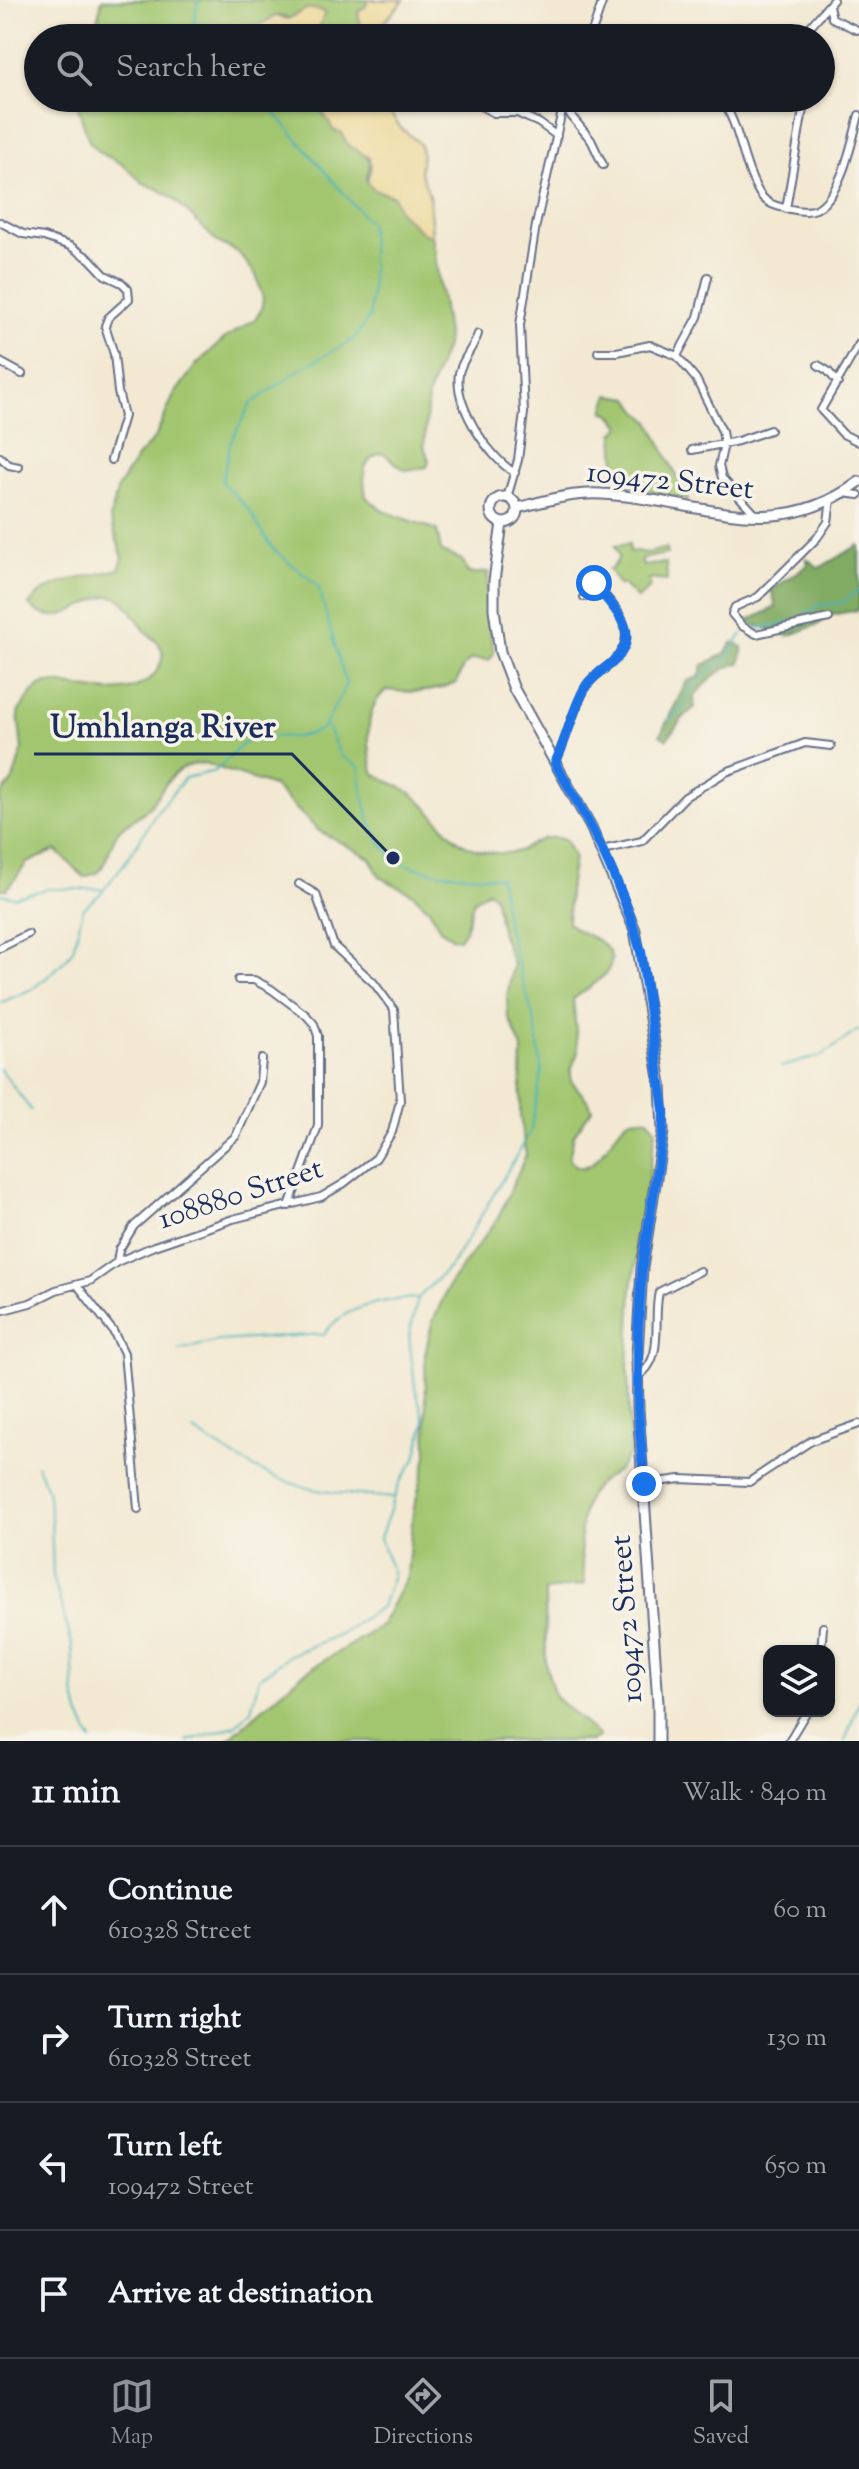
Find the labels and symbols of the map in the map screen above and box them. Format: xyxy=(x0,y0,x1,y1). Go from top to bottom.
street label: 109472 Street xyxy=(584,452,756,512)
route start xyxy=(576,565,612,601)
callout: Umhlanga River xyxy=(34,698,292,754)
text: Umhlanga River xyxy=(50,706,277,752)
street label: 108880 Street xyxy=(153,1148,329,1242)
route end xyxy=(626,1466,662,1502)
street label: 109472 Street xyxy=(601,1534,655,1704)

